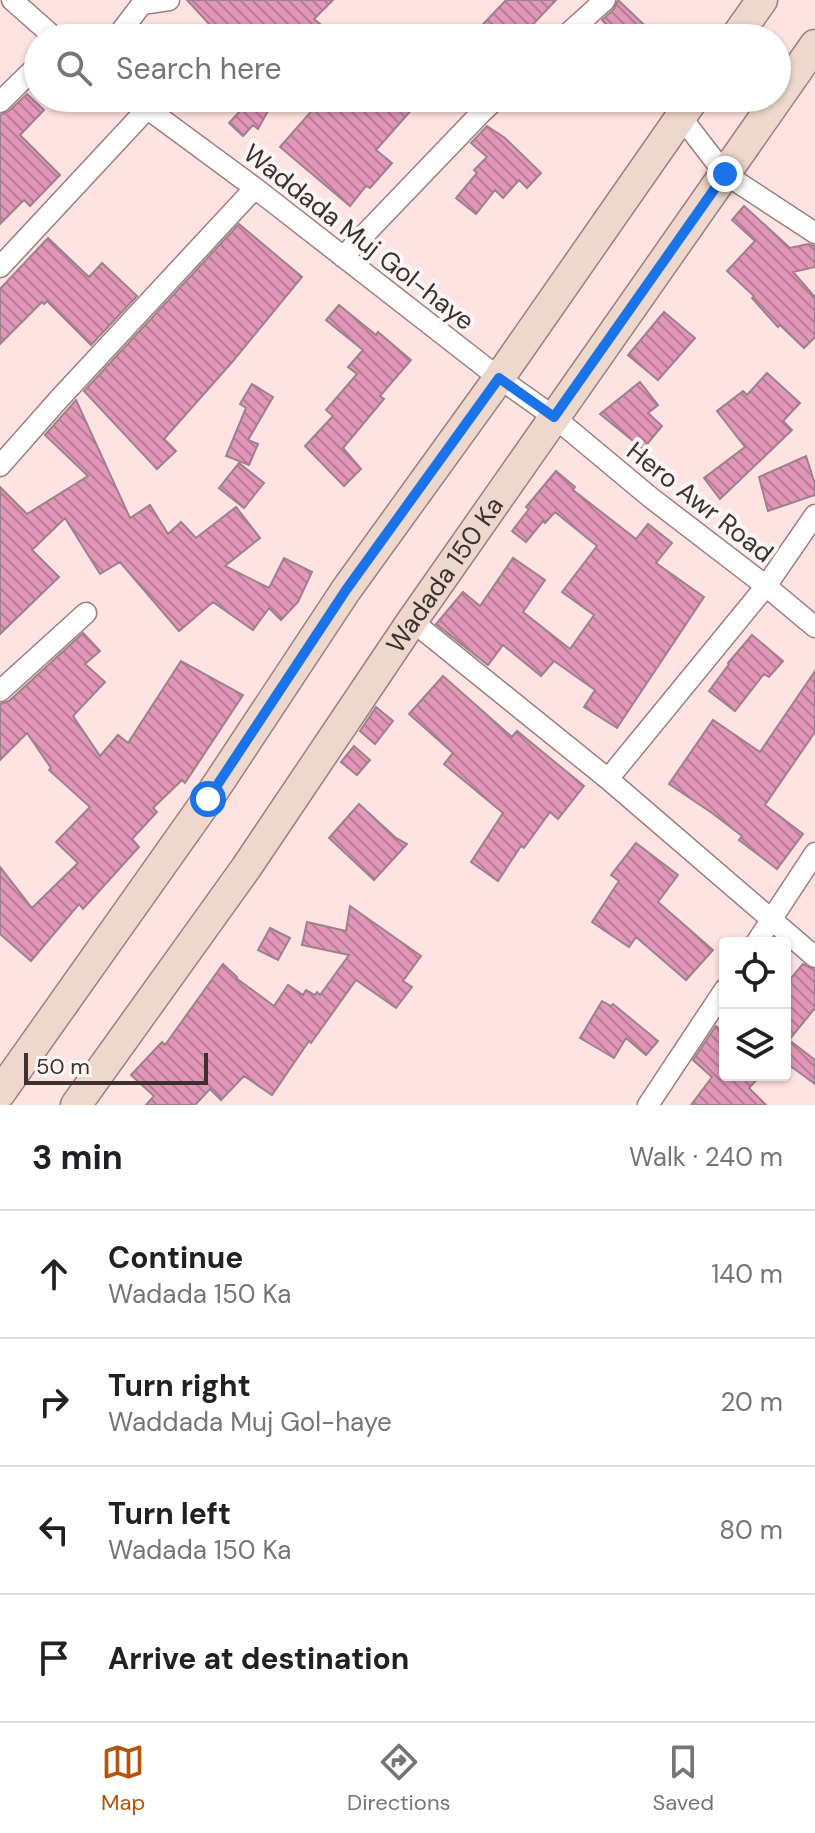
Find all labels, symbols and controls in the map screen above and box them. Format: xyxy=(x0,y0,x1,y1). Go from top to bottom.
search box xyxy=(24,24,791,112)
icon: search xyxy=(52,46,96,90)
text: Search here xyxy=(116,49,282,88)
street label: Waddada Muj Gol-haye xyxy=(237,136,481,338)
route end xyxy=(707,156,743,192)
street label: Hero Awr Road xyxy=(620,434,780,570)
street label: Wadada 150 Ka xyxy=(378,490,511,660)
route start xyxy=(190,781,226,817)
map controls xyxy=(719,937,791,1081)
button: locate xyxy=(719,937,791,1009)
button: layers xyxy=(719,1009,791,1081)
scale bar xyxy=(24,1049,208,1085)
text: 50 m xyxy=(36,1052,90,1081)
text: 3 min xyxy=(32,1135,123,1180)
text: Walk · 240 m xyxy=(629,1140,783,1174)
text: Continue xyxy=(108,1238,243,1277)
icon: ahead xyxy=(32,1252,76,1296)
text: 140 m xyxy=(711,1257,783,1291)
text: Wadada 150 Ka xyxy=(108,1277,291,1311)
text: Turn right xyxy=(108,1366,251,1405)
icon: right xyxy=(32,1380,76,1424)
text: 20 m xyxy=(720,1385,783,1419)
text: Waddada Muj Gol-haye xyxy=(108,1405,392,1439)
text: Turn left xyxy=(108,1494,231,1533)
icon: left xyxy=(32,1508,76,1552)
text: 80 m xyxy=(719,1513,783,1547)
text: Wadada 150 Ka xyxy=(108,1533,291,1567)
icon: arrive xyxy=(32,1636,76,1680)
text: Arrive at destination xyxy=(108,1639,409,1678)
tab: Map xyxy=(101,1740,145,1817)
tab: Directions xyxy=(347,1740,451,1817)
tab: Saved xyxy=(652,1740,714,1817)

